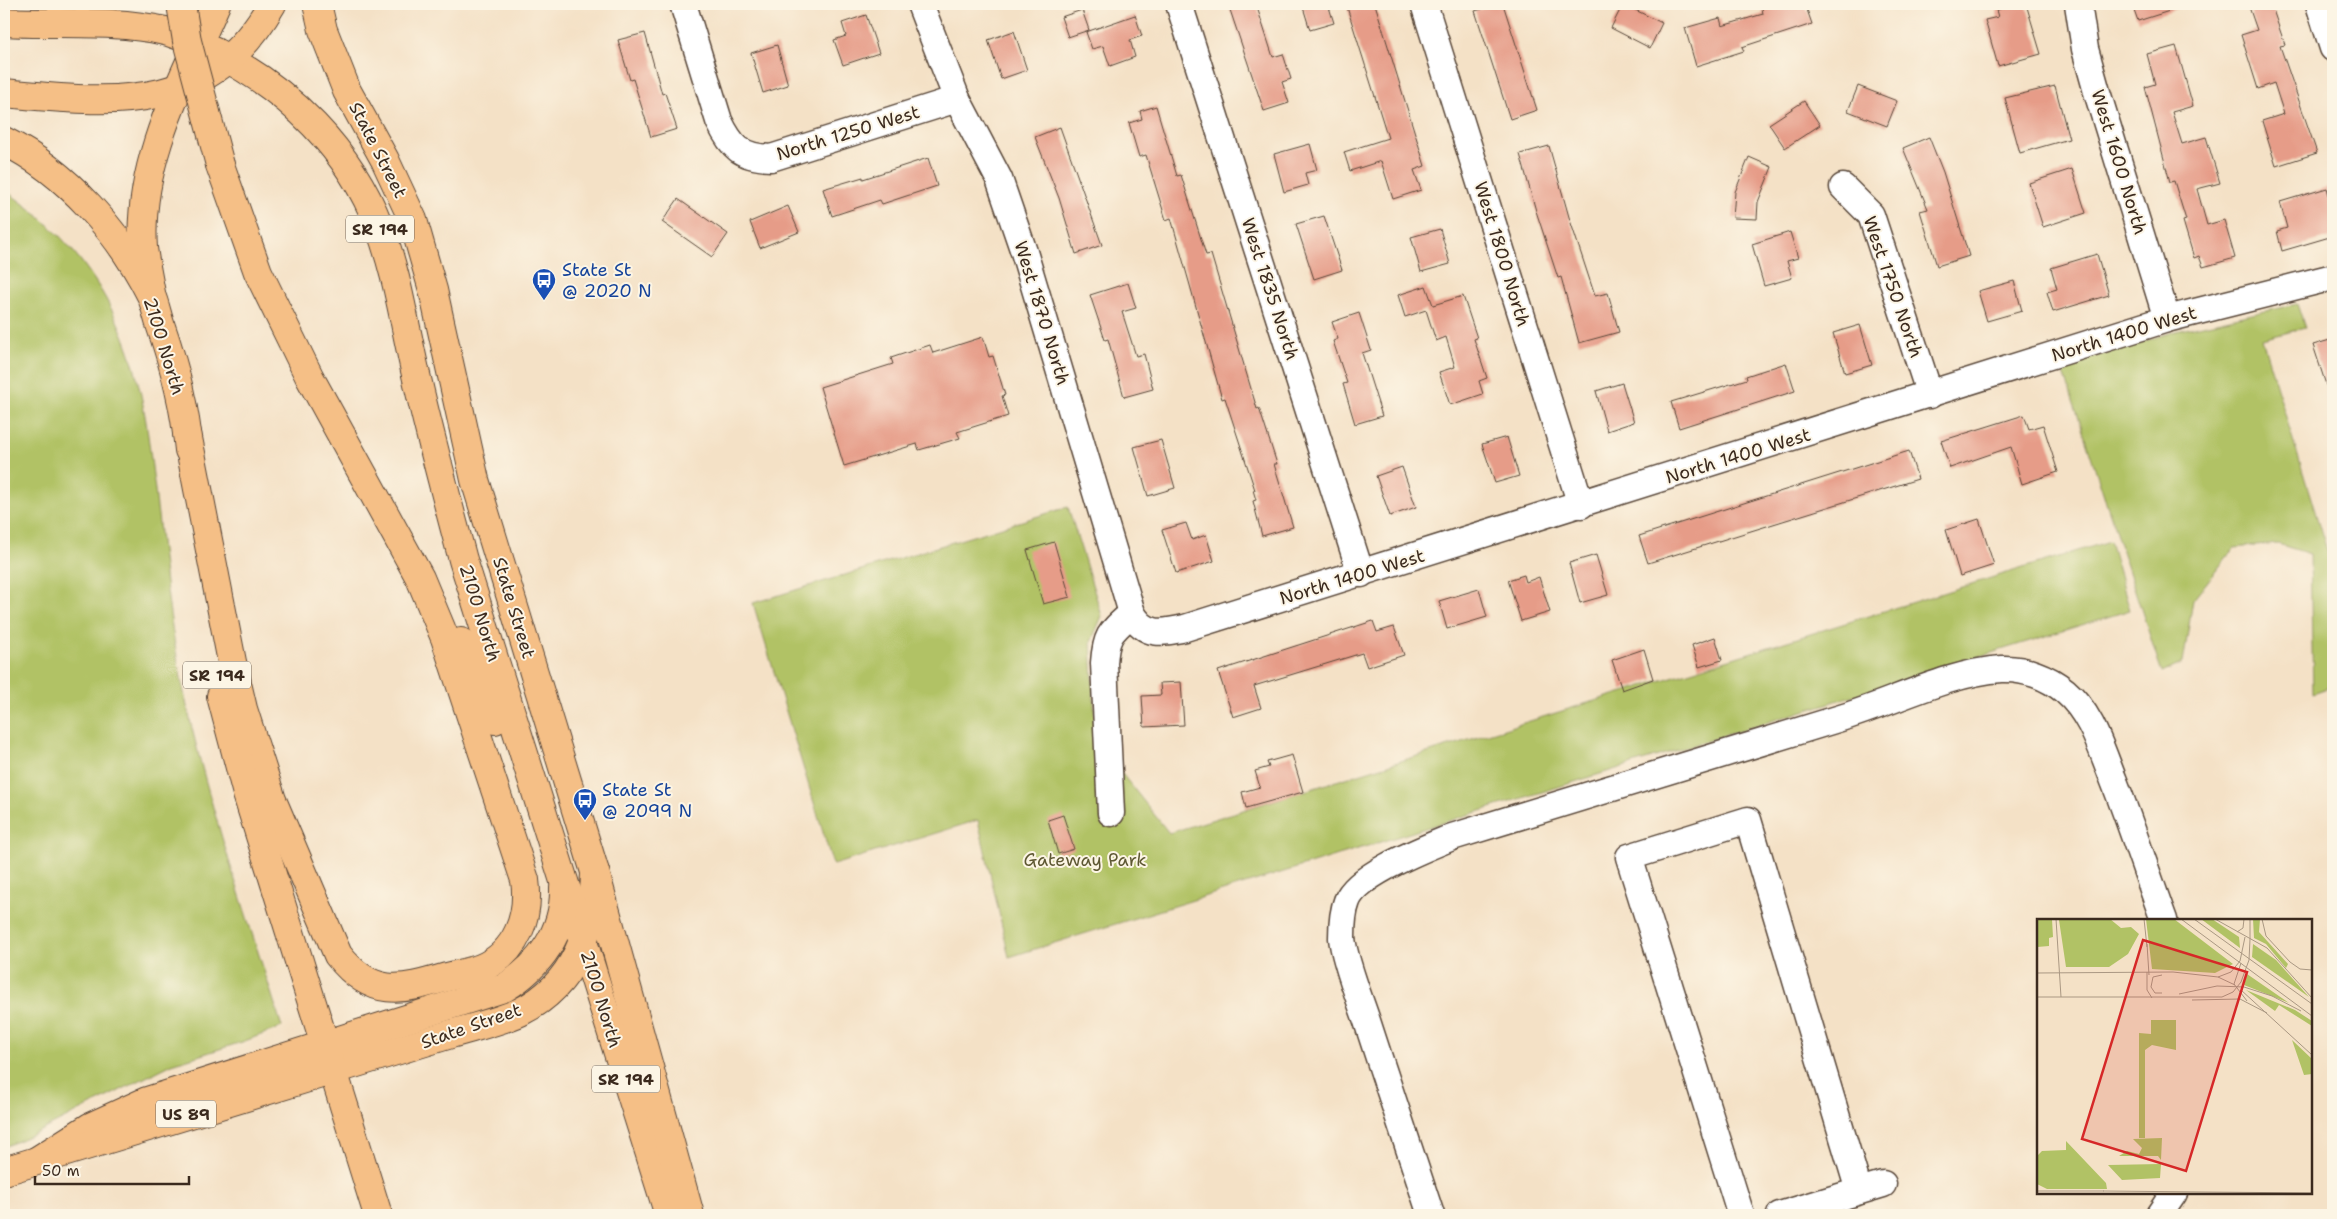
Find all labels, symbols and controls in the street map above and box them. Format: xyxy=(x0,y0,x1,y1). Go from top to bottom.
street label: West 1600 North xyxy=(2086,87,2152,237)
street label: State Street xyxy=(344,98,413,202)
street label: North 1250 West xyxy=(773,100,923,166)
street label: West 1800 North xyxy=(1468,178,1536,330)
street label: West 1750 North xyxy=(1858,213,1928,361)
road number: SR 194 xyxy=(346,215,414,242)
street label: West 1835 North xyxy=(1236,215,1304,363)
street label: West 1870 North xyxy=(1009,238,1075,388)
place label: State St @ 2020 N xyxy=(562,258,652,303)
bus stop icon: State St @ 2020 N xyxy=(531,267,557,301)
street label: 2100 North xyxy=(138,294,190,398)
street label: North 1400 West xyxy=(2049,300,2200,367)
street label: North 1400 West xyxy=(1663,422,1814,489)
street label: North 1400 West xyxy=(1277,543,1428,610)
street label: State Street xyxy=(487,554,541,662)
street label: 2100 North xyxy=(454,561,506,665)
road number: SR 194 xyxy=(183,662,251,688)
place label: State St @ 2099 N xyxy=(602,778,692,823)
bus stop icon: State St @ 2099 N xyxy=(572,787,598,821)
park label: Gateway Park xyxy=(1023,848,1147,872)
inset map xyxy=(2037,919,2312,1194)
street label: 2100 North xyxy=(575,947,627,1051)
street label: State Street xyxy=(418,998,525,1054)
road number: SR 194 xyxy=(592,1066,660,1092)
road number: US 89 xyxy=(156,1100,216,1128)
scale bar xyxy=(35,1154,189,1186)
text: 50 m xyxy=(42,1161,80,1181)

